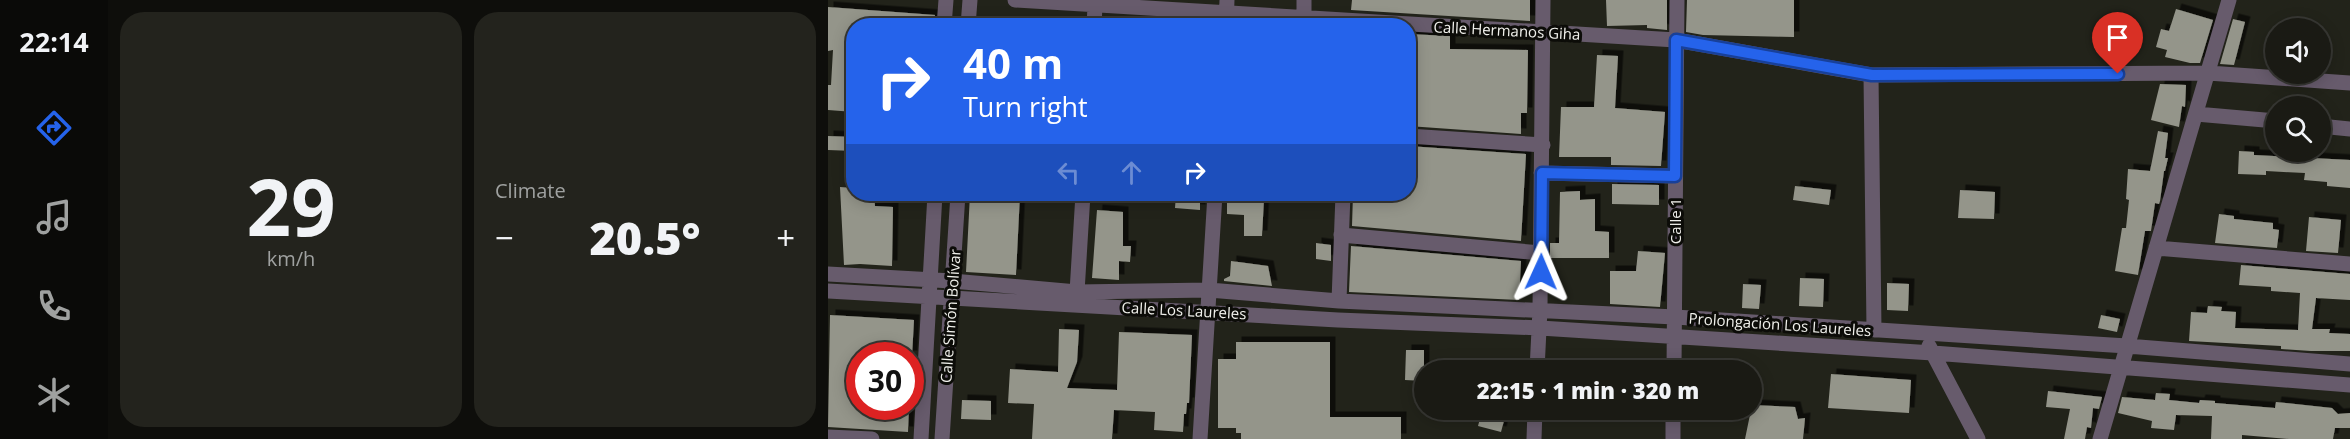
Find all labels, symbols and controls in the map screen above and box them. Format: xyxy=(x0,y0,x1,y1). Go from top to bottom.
pin xyxy=(2092,12,2143,74)
street label: Calle Hermanos Giha xyxy=(1433,16,1581,44)
map controls xyxy=(2265,18,2331,162)
button: sound xyxy=(2265,18,2331,84)
icon: arrive xyxy=(2101,21,2134,54)
text: 22:14 xyxy=(19,23,89,60)
text: 40 m xyxy=(963,34,1063,91)
icon: right xyxy=(864,42,942,120)
text: Turn right xyxy=(963,88,1088,125)
button: search xyxy=(2265,96,2331,162)
icon: directions xyxy=(33,107,75,149)
text: 29 xyxy=(246,153,336,259)
icon: left xyxy=(1052,156,1085,189)
icon: ahead xyxy=(1115,156,1148,189)
icon: right xyxy=(1178,156,1211,189)
text: Climate xyxy=(495,177,566,204)
icon: music xyxy=(33,196,75,238)
street label: Calle 1 xyxy=(1665,198,1685,244)
text: 20.5° xyxy=(589,207,701,268)
text: − xyxy=(495,215,514,260)
text: + xyxy=(776,215,795,260)
position arrow xyxy=(1509,240,1573,304)
text: km/h xyxy=(267,245,315,272)
street label: Calle Simón Bolívar xyxy=(935,248,965,384)
icon: phone xyxy=(33,285,75,327)
street label: Calle Los Laureles xyxy=(1121,297,1247,323)
street label: Prolongación Los Laureles xyxy=(1688,308,1872,340)
speed limit sign: 30 xyxy=(846,342,924,420)
icon: climate xyxy=(33,374,75,416)
text: 22:15 · 1 min · 320 m xyxy=(1477,375,1699,405)

